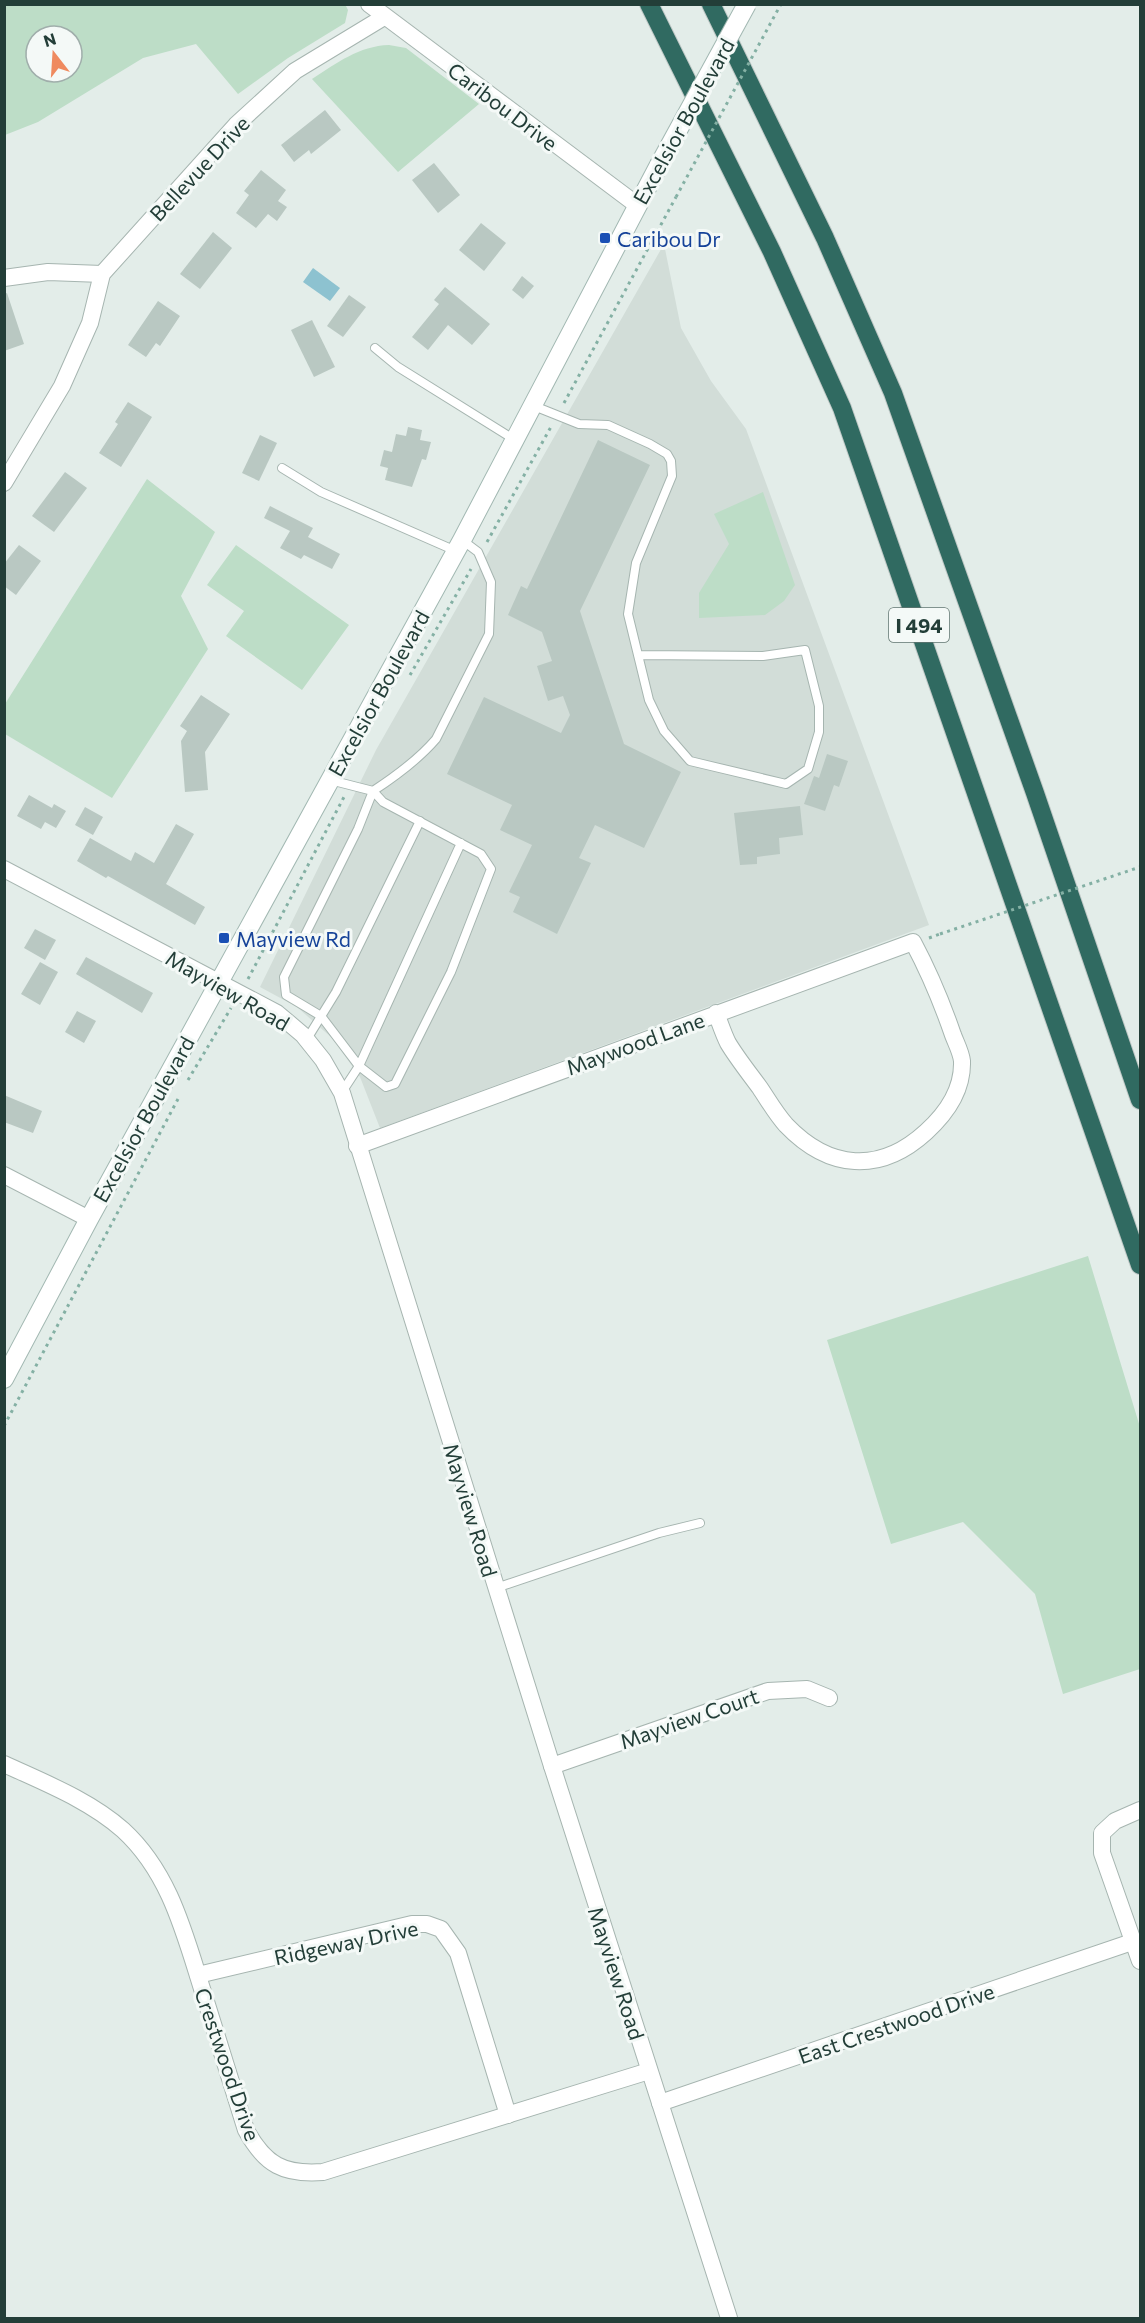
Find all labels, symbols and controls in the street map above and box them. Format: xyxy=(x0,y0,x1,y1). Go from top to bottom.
north arrow xyxy=(24,24,84,84)
text: N xyxy=(41,28,58,50)
street label: Excelsior Boulevard xyxy=(627,34,739,208)
street label: Caribou Drive xyxy=(443,57,563,155)
street label: Bellevue Drive xyxy=(144,110,254,226)
place label: Caribou Dr xyxy=(617,226,721,251)
marker: Caribou Dr xyxy=(598,231,612,245)
street label: Excelsior Boulevard xyxy=(322,606,434,780)
road number: I 494 xyxy=(889,608,949,642)
place label: Mayview Rd xyxy=(236,926,351,951)
marker: Mayview Rd xyxy=(217,931,231,945)
street label: Mayview Road xyxy=(162,945,294,1035)
street label: Maywood Lane xyxy=(562,1006,708,1080)
street label: Excelsior Boulevard xyxy=(87,1032,199,1206)
street label: Mayview Road xyxy=(439,1440,503,1580)
street label: Mayview Court xyxy=(616,1683,762,1753)
street label: Mayview Road xyxy=(584,1903,650,2043)
street label: Ridgeway Drive xyxy=(272,1915,420,1969)
street label: East Crestwood Drive xyxy=(795,1978,997,2068)
street label: Crestwood Drive xyxy=(190,1984,266,2144)

